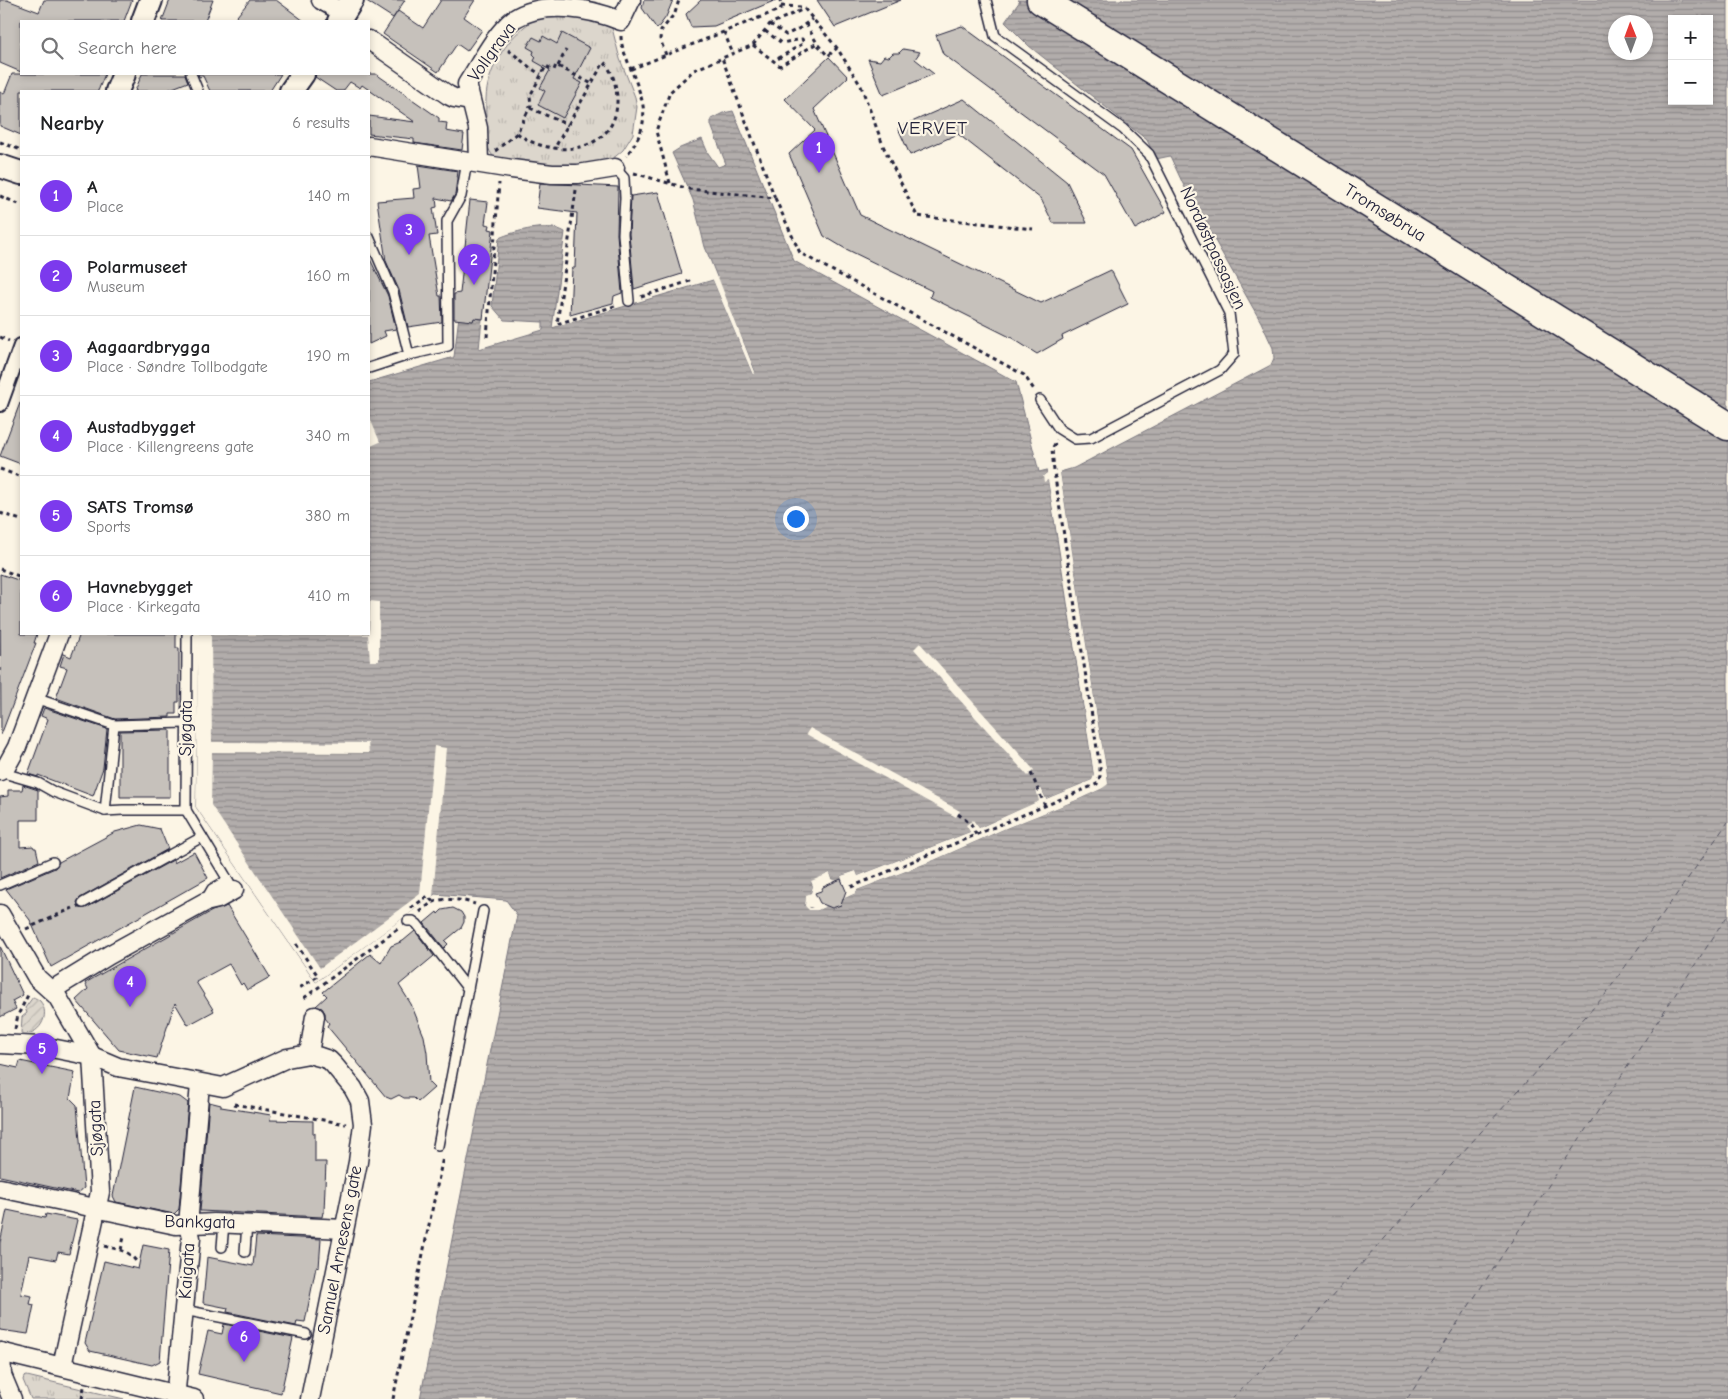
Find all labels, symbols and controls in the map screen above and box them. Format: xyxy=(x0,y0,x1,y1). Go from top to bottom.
north arrow xyxy=(1608,15,1653,60)
map controls xyxy=(1668,15,1713,105)
button: + xyxy=(1668,15,1713,60)
street label: Vollgrava xyxy=(464,18,520,86)
search box xyxy=(20,20,370,75)
icon: search xyxy=(38,34,66,62)
text: Search here xyxy=(78,37,177,59)
button: − xyxy=(1668,60,1713,105)
text: Nearby xyxy=(40,111,104,135)
text: 6 results xyxy=(292,114,350,132)
district label: VERVET xyxy=(898,117,968,139)
pin: 1 xyxy=(803,132,835,173)
text: A xyxy=(87,176,98,198)
street label: Tromsøbrua xyxy=(1340,179,1430,247)
street label: Nordøstpassasjen xyxy=(1175,183,1251,313)
text: 1 xyxy=(53,187,59,205)
text: 140 m xyxy=(308,187,350,205)
text: Place xyxy=(87,198,123,216)
pin: 3 xyxy=(393,214,425,255)
pin: 2 xyxy=(458,244,490,285)
text: Polarmuseet xyxy=(87,256,187,278)
text: 2 xyxy=(52,267,60,285)
text: 160 m xyxy=(307,267,350,285)
text: Museum xyxy=(87,278,145,296)
text: Aagaardbrygga xyxy=(87,336,210,358)
text: 3 xyxy=(52,347,60,365)
text: 190 m xyxy=(307,347,350,365)
text: Place · Søndre Tollbodgate xyxy=(87,358,268,376)
text: Austadbygget xyxy=(87,416,195,438)
text: 4 xyxy=(52,427,60,445)
text: 340 m xyxy=(306,427,350,445)
text: Place · Killengreens gate xyxy=(87,438,254,456)
text: SATS Tromsø xyxy=(87,496,194,518)
your location xyxy=(783,506,809,532)
text: 5 xyxy=(52,507,60,525)
text: 380 m xyxy=(305,507,350,525)
text: Sports xyxy=(87,518,130,536)
text: Havnebygget xyxy=(87,576,193,598)
text: 6 xyxy=(52,587,60,605)
text: 410 m xyxy=(308,587,350,605)
text: Place · Kirkegata xyxy=(87,598,200,616)
street label: Sjøgata xyxy=(175,700,197,756)
pin: 4 xyxy=(114,966,146,1007)
pin: 5 xyxy=(26,1033,58,1074)
street label: Sjøgata xyxy=(84,1099,108,1157)
street label: Samuel Arnesens gate xyxy=(313,1164,367,1336)
street label: Bankgata xyxy=(164,1211,236,1233)
street label: Kaigata xyxy=(175,1242,199,1300)
pin: 6 xyxy=(228,1321,260,1362)

